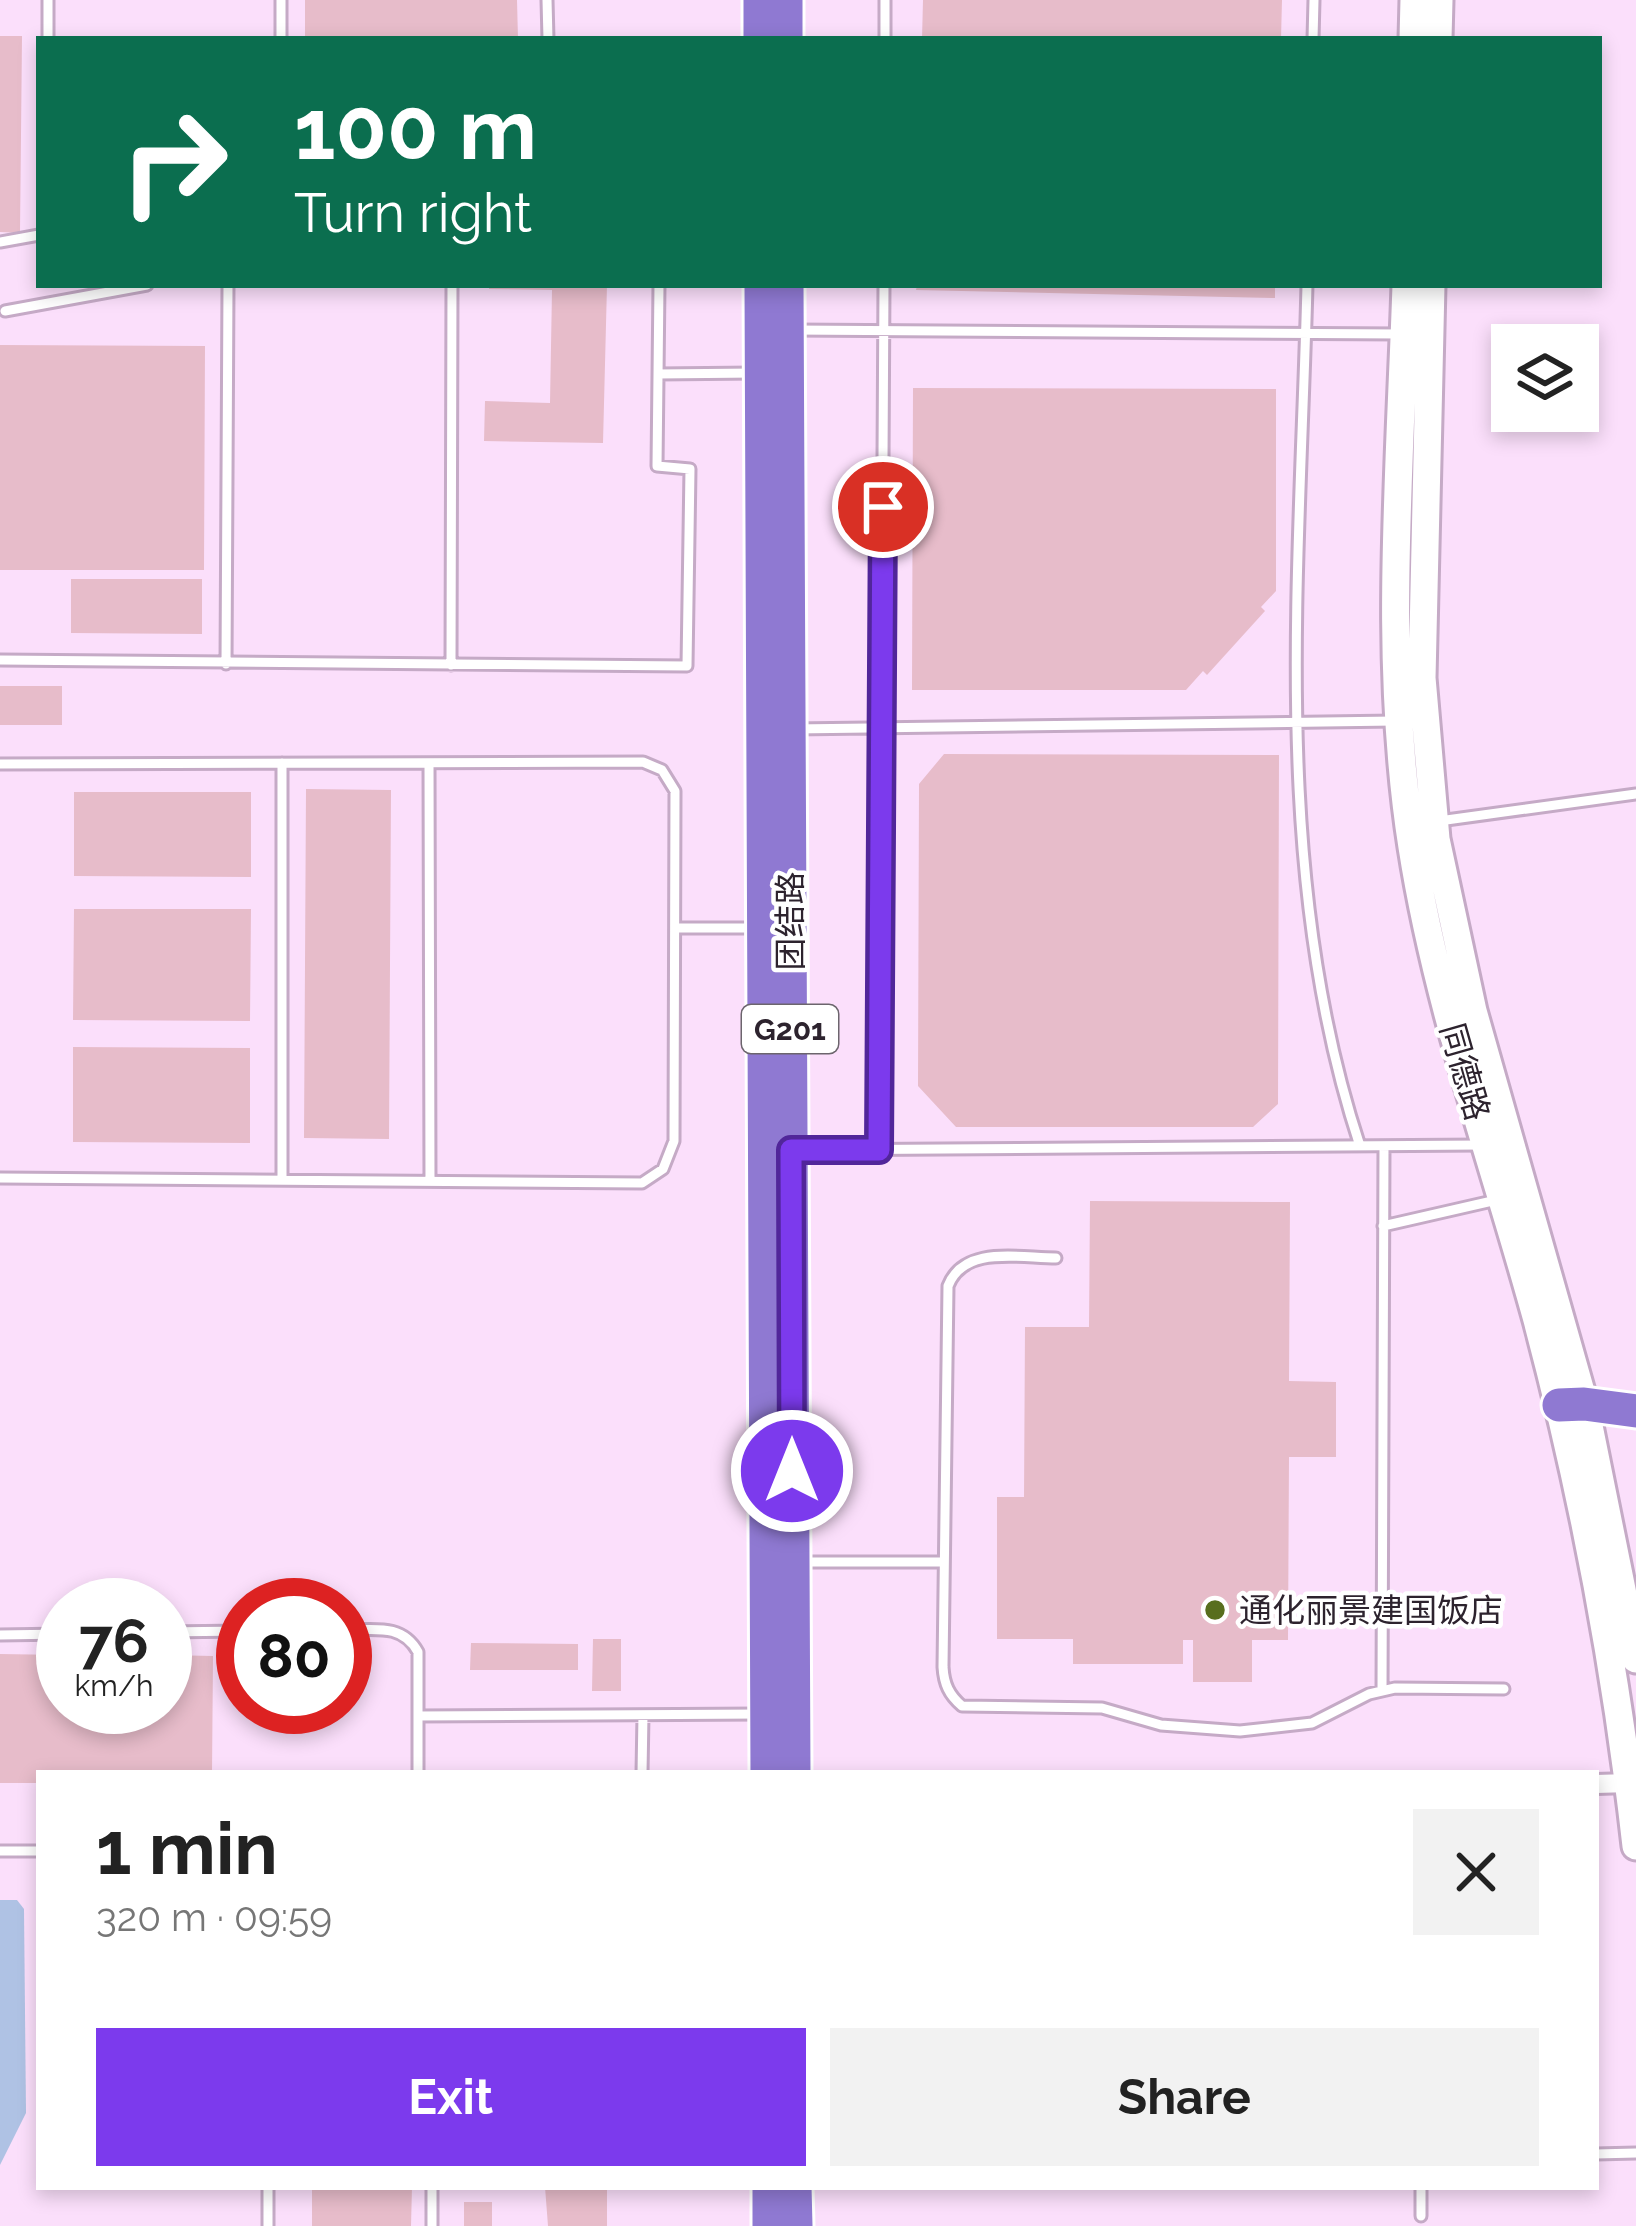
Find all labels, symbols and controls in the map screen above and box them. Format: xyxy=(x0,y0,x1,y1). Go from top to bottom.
text: 100 m xyxy=(294,80,537,179)
icon: right xyxy=(96,84,252,240)
text: Turn right xyxy=(294,181,532,245)
map controls xyxy=(1491,324,1599,432)
button: layers xyxy=(1491,324,1599,432)
pin xyxy=(832,456,934,558)
icon: arrive xyxy=(850,474,916,540)
street label: 团结路 xyxy=(771,872,810,971)
road number: G201 xyxy=(742,1005,838,1053)
street label: 同德路 xyxy=(1433,1019,1497,1125)
position arrow xyxy=(729,1408,855,1534)
speed limit sign: 80 xyxy=(216,1578,372,1734)
place label: 通化丽景建国饭店 xyxy=(1239,1591,1503,1630)
marker: 通化丽景建国饭店 xyxy=(1202,1597,1228,1623)
text: 76 xyxy=(79,1606,149,1676)
text: km/h xyxy=(74,1668,154,1703)
text: 1 min xyxy=(96,1806,278,1891)
button: close xyxy=(1413,1809,1539,1935)
text: 320 m · 09:59 xyxy=(96,1894,332,1940)
button: Exit xyxy=(96,2028,806,2166)
button: Share xyxy=(830,2028,1539,2166)

